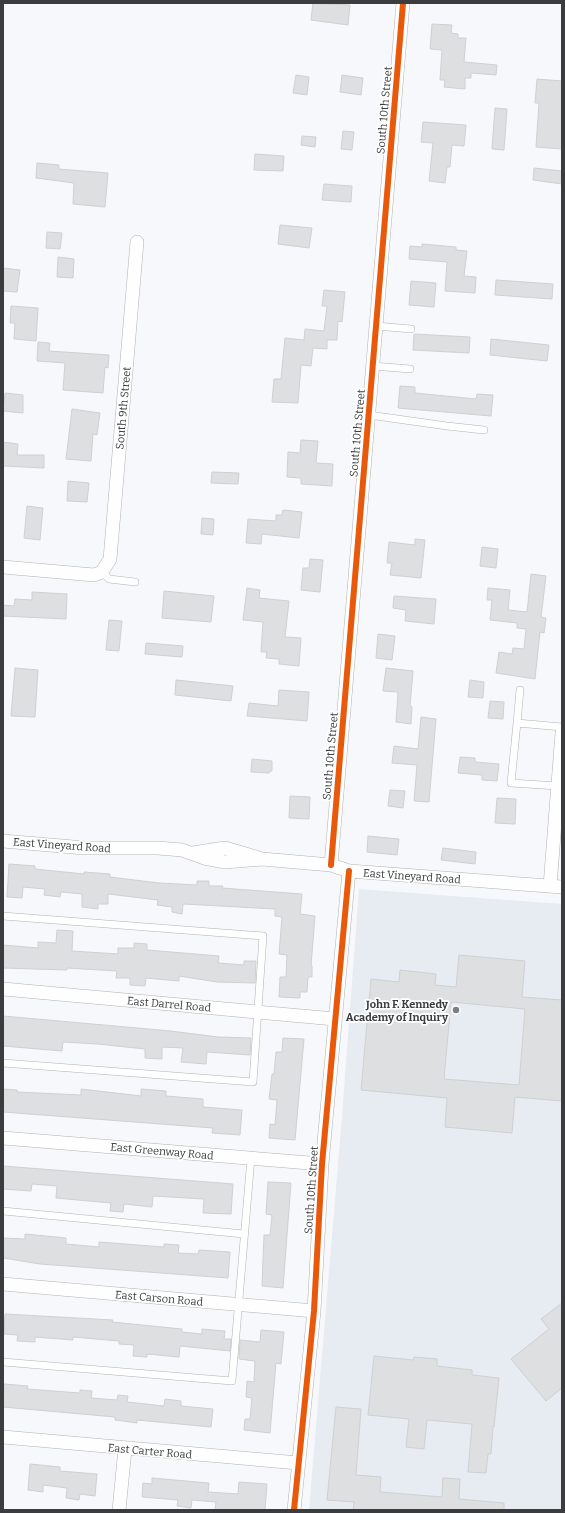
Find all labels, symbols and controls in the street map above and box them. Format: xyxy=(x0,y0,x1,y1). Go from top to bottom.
street label: South 10th Street xyxy=(374,66,395,154)
street label: South 9th Street xyxy=(113,366,134,450)
street label: South 10th Street xyxy=(347,389,368,477)
street label: South 10th Street xyxy=(320,712,341,800)
street label: East Vineyard Road xyxy=(13,836,112,855)
street label: East Vineyard Road xyxy=(363,867,462,886)
street label: East Darrel Road xyxy=(126,994,212,1015)
place label: John F. Kennedy Academy of Inquiry xyxy=(346,998,449,1024)
marker: John F. Kennedy Academy of Inquiry xyxy=(451,1005,461,1015)
street label: East Greenway Road xyxy=(110,1141,215,1163)
street label: South 10th Street xyxy=(302,1146,321,1234)
street label: East Carson Road xyxy=(114,1288,204,1309)
street label: East Carter Road xyxy=(107,1441,193,1462)

